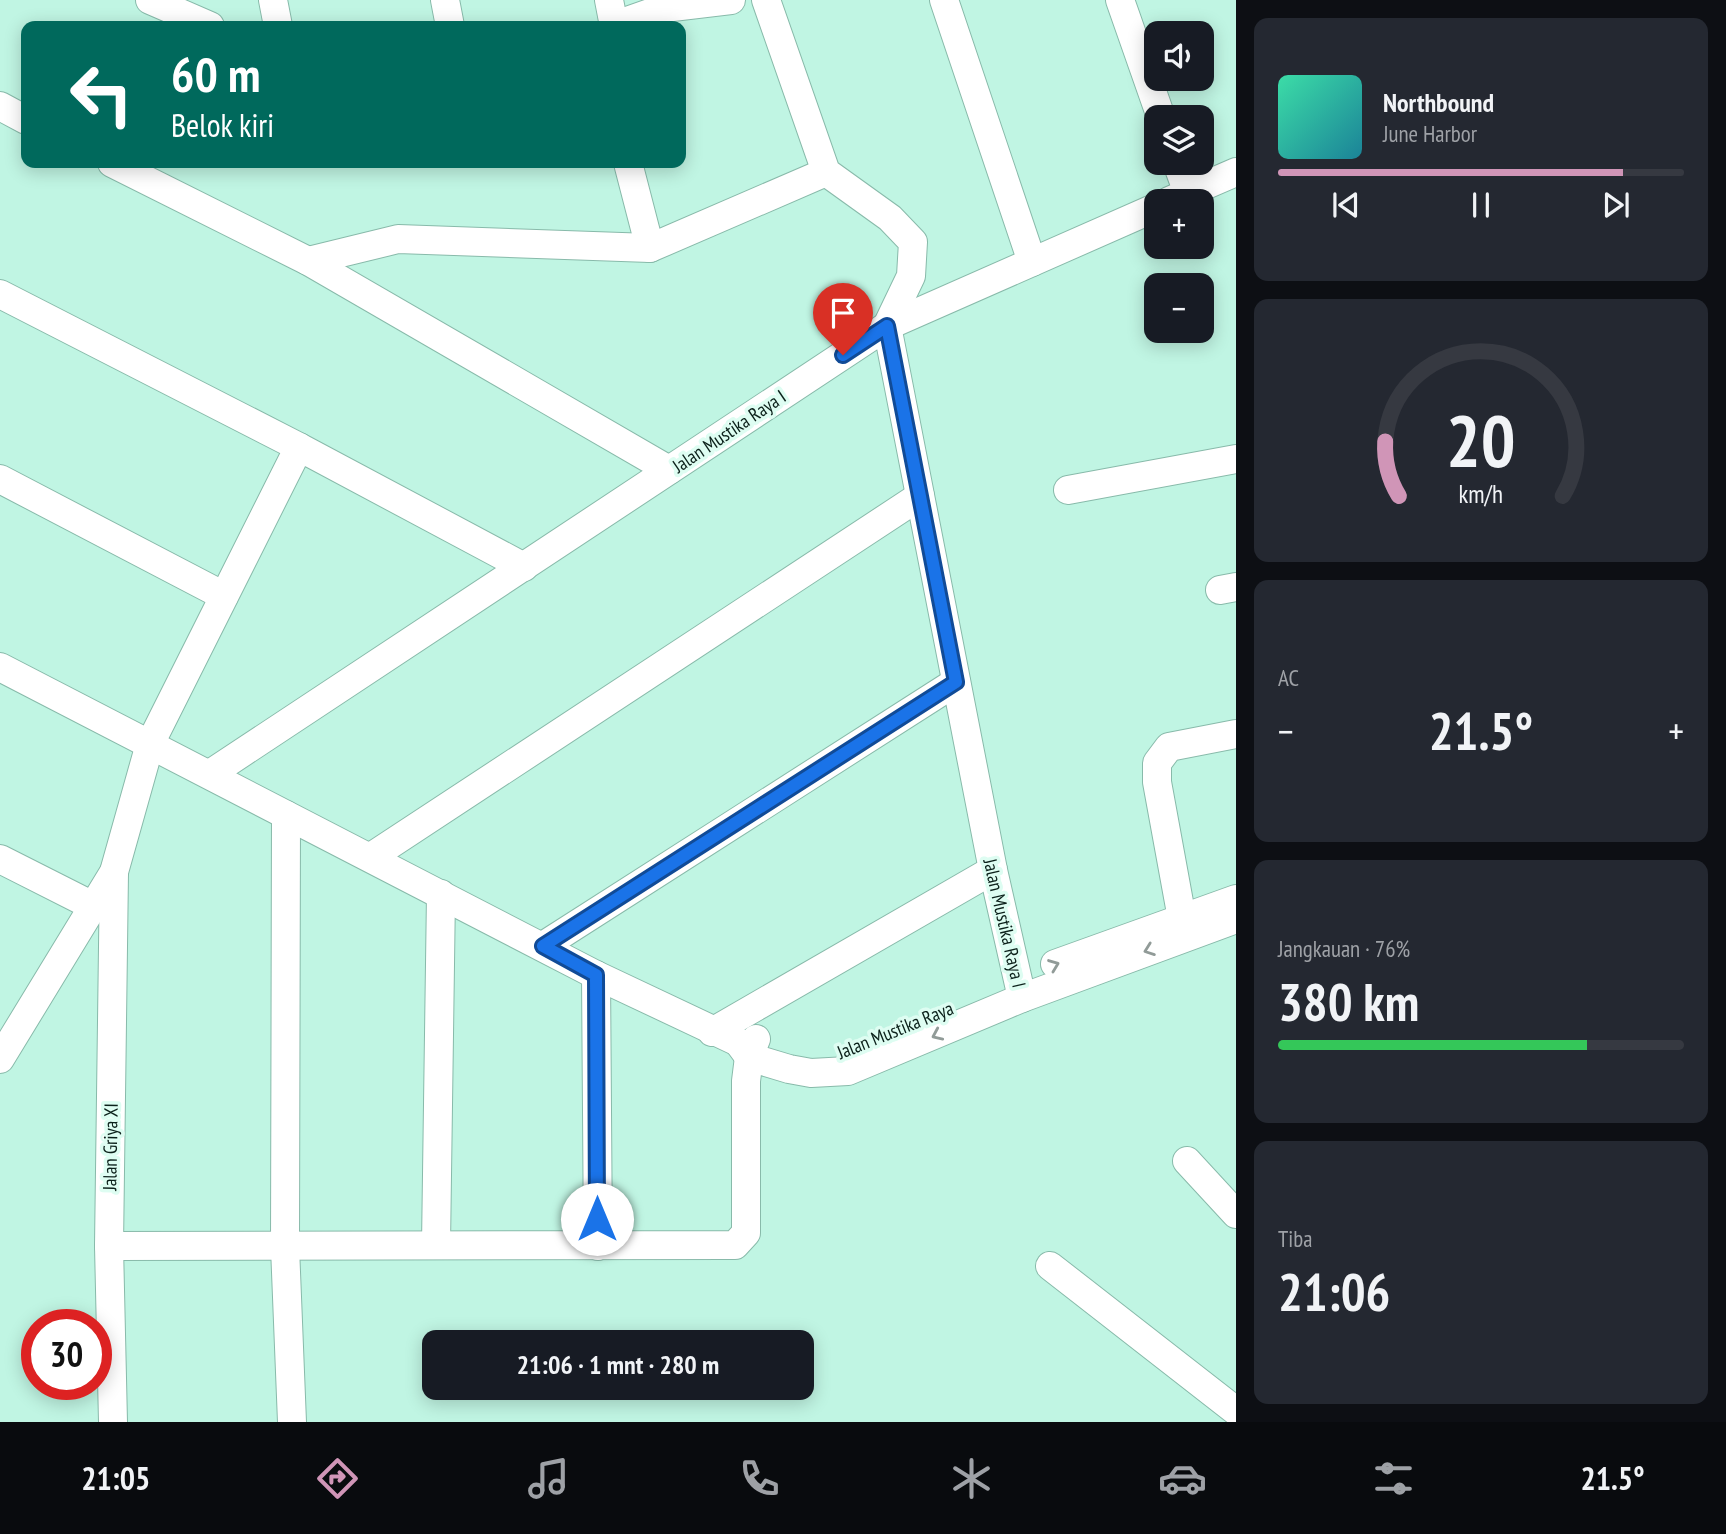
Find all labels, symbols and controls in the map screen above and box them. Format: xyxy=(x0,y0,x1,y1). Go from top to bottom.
map controls xyxy=(1144,21,1214,343)
button: sound xyxy=(1144,21,1214,91)
text: 60 m xyxy=(171,42,260,106)
icon: left xyxy=(56,49,147,140)
text: Northbound xyxy=(1383,86,1494,119)
text: Belok kiri xyxy=(171,104,274,146)
button: layers xyxy=(1144,105,1214,175)
text: June Harbor xyxy=(1383,119,1477,148)
icon: previous xyxy=(1327,186,1365,224)
icon: pause xyxy=(1462,186,1500,224)
icon: next xyxy=(1597,186,1635,224)
button: + xyxy=(1144,189,1214,259)
button: − xyxy=(1144,273,1214,343)
pin xyxy=(813,283,873,355)
icon: arrive xyxy=(824,294,862,332)
street label: Jalan Mustika Raya I xyxy=(667,384,790,478)
text: 20 xyxy=(1446,393,1516,487)
text: km/h xyxy=(1459,478,1503,510)
text: AC xyxy=(1278,663,1299,692)
text: 21.5° xyxy=(1429,697,1533,764)
text: − xyxy=(1278,706,1294,755)
text: + xyxy=(1668,706,1684,755)
street label: Jalan Mustika Raya I xyxy=(978,855,1031,990)
text: Jangkauan · 76% xyxy=(1278,934,1410,963)
one-way arrow xyxy=(1143,942,1155,956)
one-way arrow xyxy=(1048,959,1060,973)
text: 380 km xyxy=(1278,968,1419,1035)
street label: Jalan Mustika Raya xyxy=(832,996,957,1065)
one-way arrow xyxy=(932,1027,945,1041)
street label: Jalan Griya XI xyxy=(97,1103,123,1192)
position arrow xyxy=(560,1182,634,1256)
text: Tiba xyxy=(1278,1224,1312,1253)
text: 21:06 xyxy=(1278,1258,1390,1325)
speed limit sign: 30 xyxy=(21,1309,112,1400)
text: 21:06 · 1 mnt · 280 m xyxy=(517,1348,719,1381)
icon: directions xyxy=(313,1454,362,1503)
icon: music xyxy=(524,1454,573,1503)
icon: phone xyxy=(735,1454,784,1503)
icon: climate xyxy=(947,1454,996,1503)
icon: car xyxy=(1158,1454,1207,1503)
icon: filters xyxy=(1369,1454,1418,1503)
text: 21:05 xyxy=(81,1457,150,1499)
text: 21.5° xyxy=(1580,1457,1645,1499)

